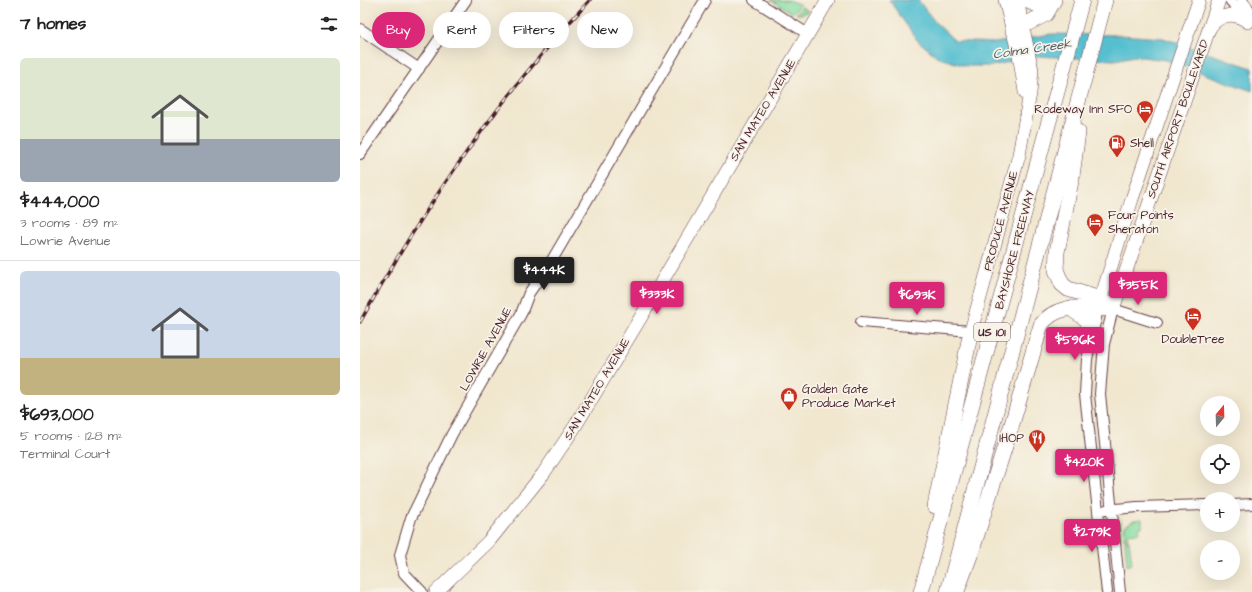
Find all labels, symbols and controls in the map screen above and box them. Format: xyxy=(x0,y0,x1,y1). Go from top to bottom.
text: 7 homes xyxy=(20,12,86,36)
chip: Buy xyxy=(372,12,425,48)
chip: Rent xyxy=(433,12,491,48)
chip: Filters xyxy=(499,12,569,48)
chip: New xyxy=(577,12,633,48)
icon: filters xyxy=(318,13,340,35)
water label: Colma Creek xyxy=(992,34,1073,63)
street label: SOUTH AIRPORT BOULEVARD xyxy=(1143,37,1213,201)
street label: SAN MATEO AVENUE xyxy=(726,56,800,164)
icon: home xyxy=(144,84,216,156)
hotel icon: Rodeway Inn SFO xyxy=(1135,99,1155,124)
place label: Rodeway Inn SFO xyxy=(1034,101,1132,119)
fuel station icon: Shell xyxy=(1107,133,1127,158)
place label: Shell xyxy=(1130,135,1154,152)
street label: PRODUCE AVENUE xyxy=(979,169,1023,273)
street label: BAYSHORE FREEWAY xyxy=(991,188,1039,311)
text: $444,000 xyxy=(20,190,99,214)
place label: Four Points Sheraton xyxy=(1108,207,1174,238)
hotel icon: Four Points Sheraton xyxy=(1085,212,1105,237)
text: 3 rooms · 89 m² xyxy=(20,214,119,232)
text: Lowrie Avenue xyxy=(20,232,110,250)
pin: $444K xyxy=(516,257,572,291)
text: $444K xyxy=(523,261,565,279)
pin: $355K xyxy=(1110,272,1166,306)
text: $355K xyxy=(1118,276,1158,294)
pin: $333K xyxy=(629,281,685,315)
pin: $693K xyxy=(889,282,945,316)
text: $333K xyxy=(640,285,674,303)
text: $693K xyxy=(898,286,936,304)
icon: home xyxy=(144,297,216,369)
street label: LOWRIE AVENUE xyxy=(456,304,516,394)
hotel icon: DoubleTree xyxy=(1183,306,1203,331)
road number: US 101 xyxy=(974,323,1010,341)
pin: $596K xyxy=(1047,327,1103,361)
text: $596K xyxy=(1055,331,1095,349)
place label: DoubleTree xyxy=(1162,331,1225,348)
street label: SAN MATEO AVENUE xyxy=(560,335,634,443)
place label: Golden Gate Produce Market xyxy=(802,381,896,412)
shop icon: Golden Gate Produce Market xyxy=(779,386,799,411)
north arrow xyxy=(1200,396,1240,436)
map controls xyxy=(1200,396,1240,580)
text: $693,000 xyxy=(20,403,94,427)
text: 5 rooms · 128 m² xyxy=(20,427,123,445)
restaurant icon: IHOP xyxy=(1027,428,1047,453)
place label: IHOP xyxy=(999,430,1024,447)
button: locate xyxy=(1200,444,1240,484)
text: Terminal Court xyxy=(20,445,110,463)
pin: $420K xyxy=(1056,449,1112,483)
text: $420K xyxy=(1064,453,1104,471)
button: + xyxy=(1200,492,1240,532)
pin: $279K xyxy=(1064,519,1120,553)
text: $279K xyxy=(1073,523,1111,541)
button: − xyxy=(1200,540,1240,580)

